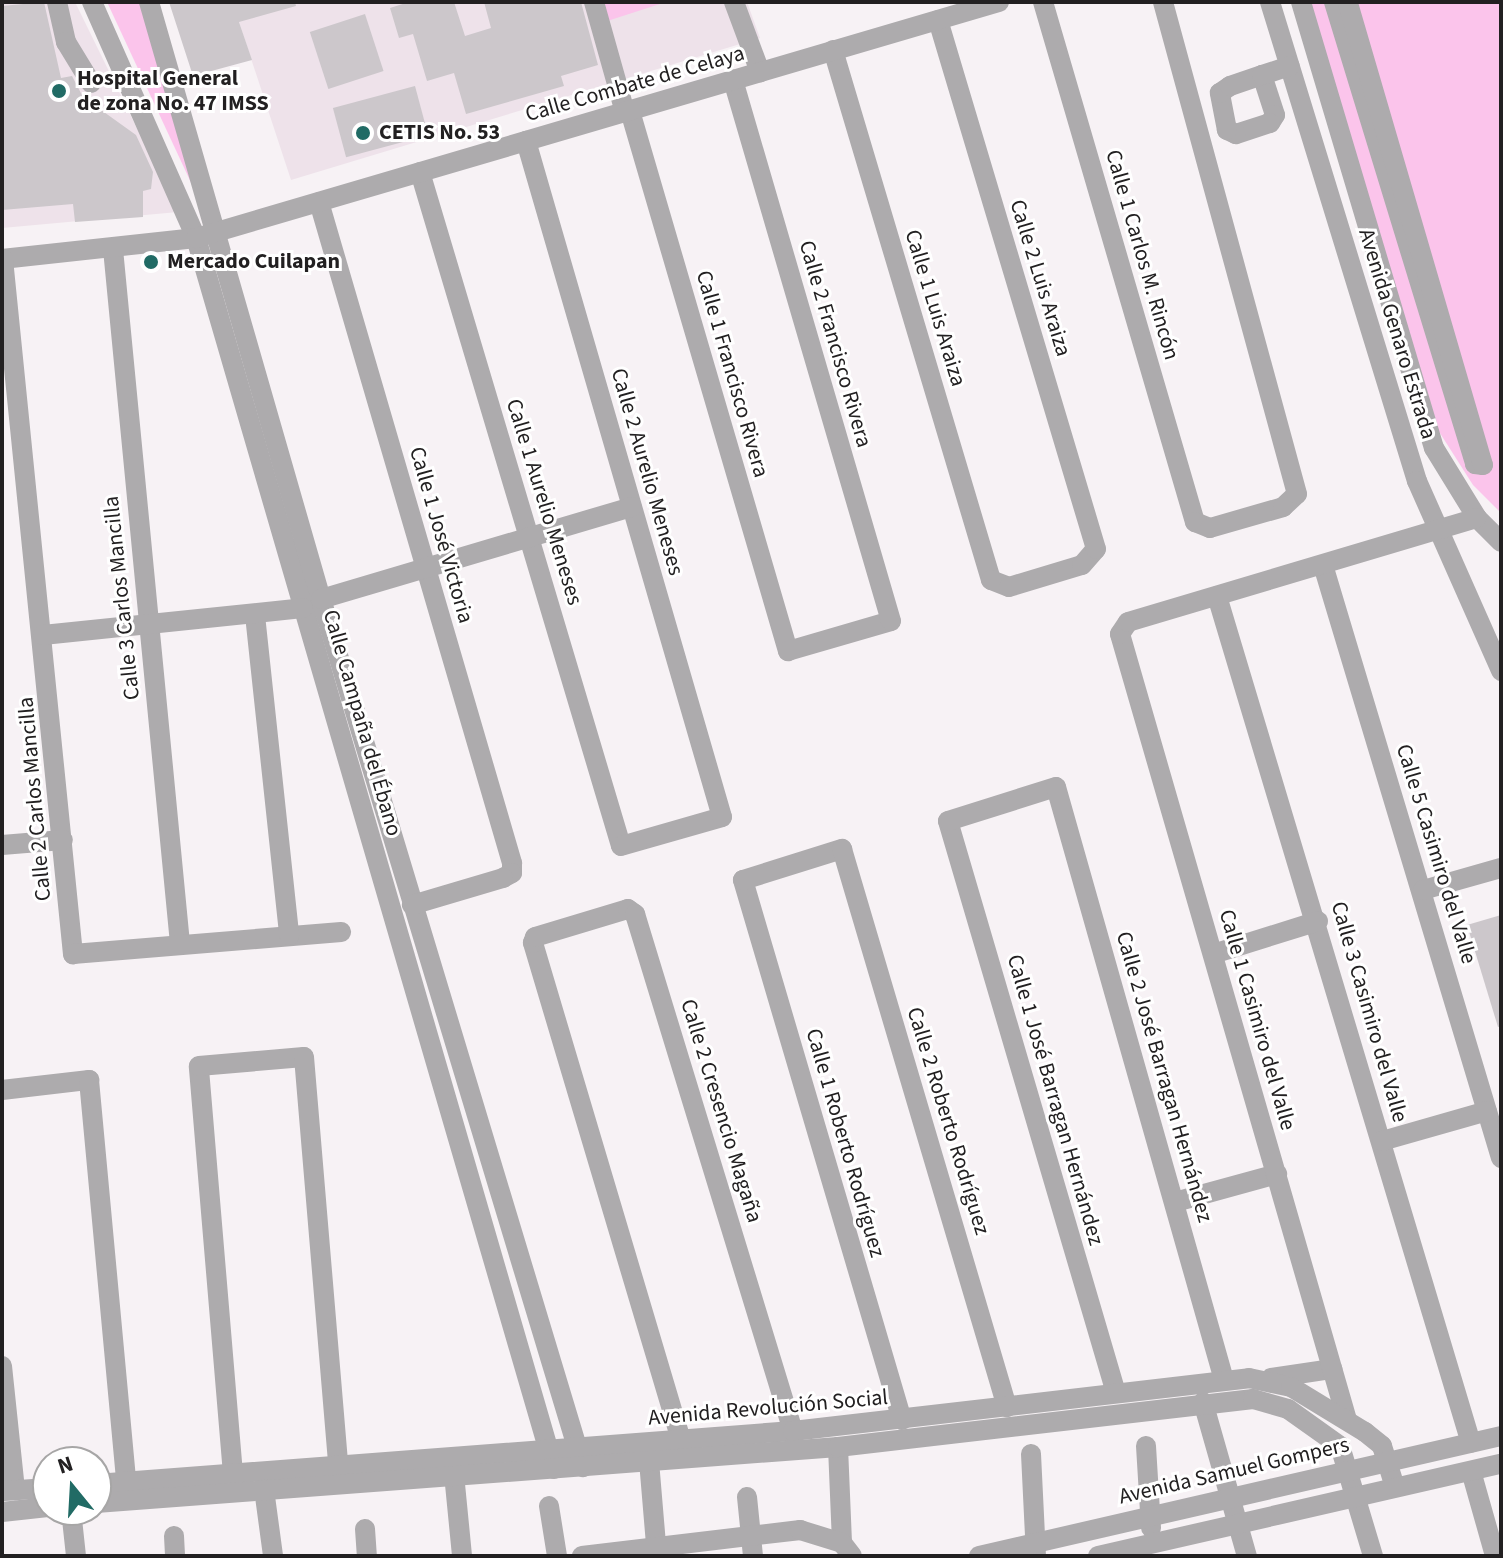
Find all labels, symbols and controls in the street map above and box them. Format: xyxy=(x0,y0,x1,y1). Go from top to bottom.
street label: Calle Combate de Celaya xyxy=(522,40,748,128)
place label: Hospital General de zona No. 47 IMSS xyxy=(77,65,269,116)
marker: Hospital General de zona No. 47 IMSS xyxy=(48,80,70,102)
place label: CETIS No. 53 xyxy=(379,120,500,146)
marker: CETIS No. 53 xyxy=(354,124,372,142)
street label: Calle 1 Carlos M. Rincón xyxy=(1099,147,1185,363)
street label: Calle 2 Luis Araiza xyxy=(1004,196,1076,360)
street label: Calle 1 Luis Araiza xyxy=(899,226,971,390)
street label: Avenida Genaro Estrada xyxy=(1352,226,1442,442)
street label: Calle 2 Francisco Rivera xyxy=(793,238,877,450)
place label: Mercado Cuilapan xyxy=(167,249,340,275)
marker: Mercado Cuilapan xyxy=(142,253,160,271)
street label: Calle 1 Francisco Rivera xyxy=(690,268,774,480)
street label: Calle 2 Aurelio Meneses xyxy=(605,365,689,579)
street label: Calle 1 Aurelio Meneses xyxy=(500,396,588,608)
street label: Calle 1 José Victoria xyxy=(403,444,479,626)
street label: Calle 3 Carlos Mancilla xyxy=(98,495,146,701)
street label: Calle Campaña del Ébano xyxy=(317,607,407,839)
street label: Calle 2 Carlos Mancilla xyxy=(13,696,57,902)
street label: Calle 5 Casimiro del Valle xyxy=(1390,741,1482,967)
street label: Calle 3 Casimiro del Valle xyxy=(1325,899,1413,1125)
street label: Calle 1 Casimiro del Valle xyxy=(1213,907,1301,1133)
street label: Calle 2 José Barragan Hernández xyxy=(1110,929,1218,1225)
street label: Calle 1 José Barragan Hernández xyxy=(1001,952,1109,1248)
street label: Calle 2 Cresencio Magaña xyxy=(674,996,768,1226)
street label: Calle 2 Roberto Rodríguez xyxy=(901,1004,995,1238)
street label: Calle 1 Roberto Rodríguez xyxy=(800,1026,890,1260)
street label: Avenida Revolución Social xyxy=(647,1384,889,1432)
street label: Avenida Samuel Gompers xyxy=(1116,1432,1352,1510)
north arrow xyxy=(32,1446,112,1526)
text: N xyxy=(53,1448,77,1483)

